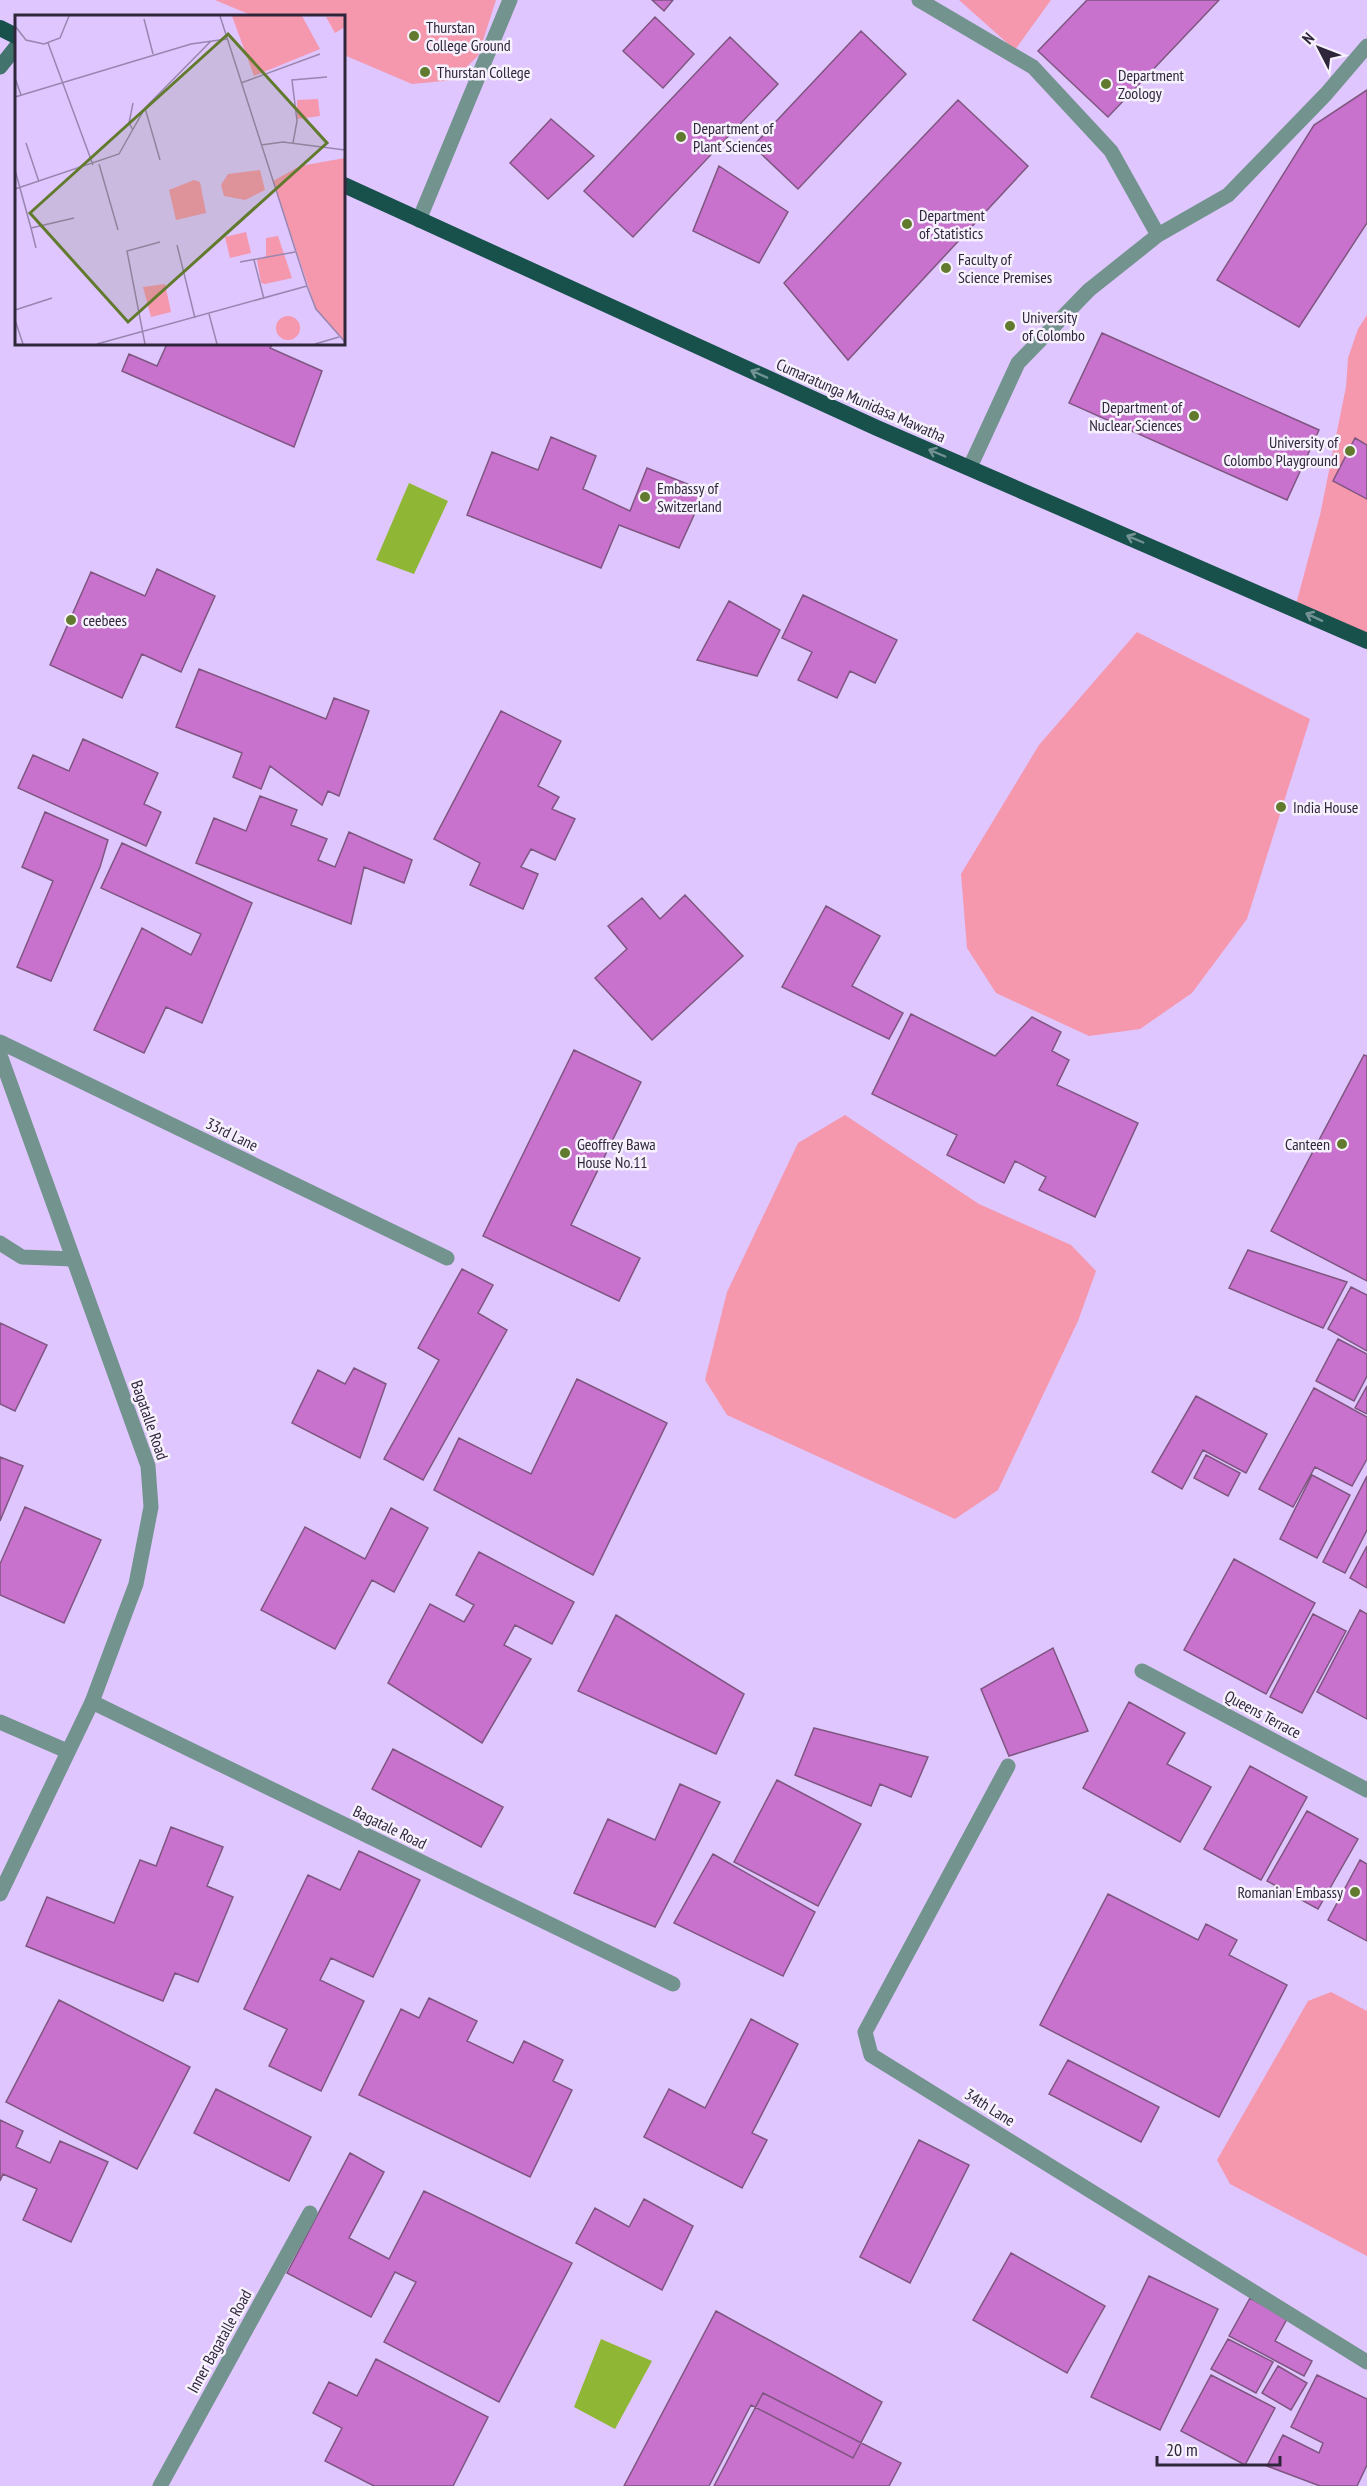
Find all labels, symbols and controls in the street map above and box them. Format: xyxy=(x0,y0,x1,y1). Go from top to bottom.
inset map xyxy=(15,15,345,345)
place label: Thurstan College Ground xyxy=(426,17,511,55)
north arrow xyxy=(1289,18,1349,78)
text: N xyxy=(1298,28,1318,48)
marker: Thurstan College Ground xyxy=(407,29,421,43)
place label: Thurstan College xyxy=(437,62,530,82)
marker: Thurstan College xyxy=(418,65,432,79)
place label: Department Zoology xyxy=(1118,65,1185,103)
marker: Department Zoology xyxy=(1099,77,1113,91)
place label: Department of Plant Sciences xyxy=(693,118,774,156)
marker: Department of Plant Sciences xyxy=(674,130,688,144)
place label: Department of Statistics xyxy=(919,205,986,243)
marker: Department of Statistics xyxy=(900,217,914,231)
place label: Faculty of Science Premises xyxy=(958,249,1052,287)
marker: Faculty of Science Premises xyxy=(939,261,953,275)
place label: University of Colombo xyxy=(1022,307,1085,345)
marker: University of Colombo xyxy=(1003,319,1017,333)
street label: Cumaratunga Munidasa Mawatha xyxy=(773,354,949,446)
one-way arrow xyxy=(750,367,768,379)
place label: Department of Nuclear Sciences xyxy=(1089,397,1183,435)
marker: Department of Nuclear Sciences xyxy=(1187,409,1201,423)
place label: University of Colombo Playground xyxy=(1223,432,1339,470)
marker: University of Colombo Playground xyxy=(1343,444,1357,458)
one-way arrow xyxy=(928,447,946,458)
place label: Embassy of Switzerland xyxy=(657,478,722,516)
marker: Embassy of Switzerland xyxy=(638,490,652,504)
one-way arrow xyxy=(1126,533,1145,544)
place label: ceebees xyxy=(83,610,127,630)
one-way arrow xyxy=(1305,610,1323,622)
marker: ceebees xyxy=(64,613,78,627)
place label: India House xyxy=(1293,797,1358,817)
marker: India House xyxy=(1274,800,1288,814)
street label: 33rd Lane xyxy=(203,1113,261,1155)
place label: Geoffrey Bawa House No.11 xyxy=(577,1134,656,1172)
place label: Canteen xyxy=(1285,1134,1330,1154)
marker: Canteen xyxy=(1335,1137,1349,1151)
marker: Geoffrey Bawa House No.11 xyxy=(558,1146,572,1160)
street label: Bagatalle Road xyxy=(127,1378,173,1462)
street label: Queens Terrace xyxy=(1221,1686,1305,1742)
street label: Bagatale Road xyxy=(350,1801,430,1853)
place label: Romanian Embassy xyxy=(1237,1882,1343,1902)
marker: Romanian Embassy xyxy=(1348,1885,1362,1899)
street label: 34th Lane xyxy=(961,2084,1019,2130)
street label: Inner Bagatalle Road xyxy=(182,2286,256,2396)
scale bar xyxy=(1157,2429,1280,2467)
text: 20 m xyxy=(1166,2438,1198,2461)

